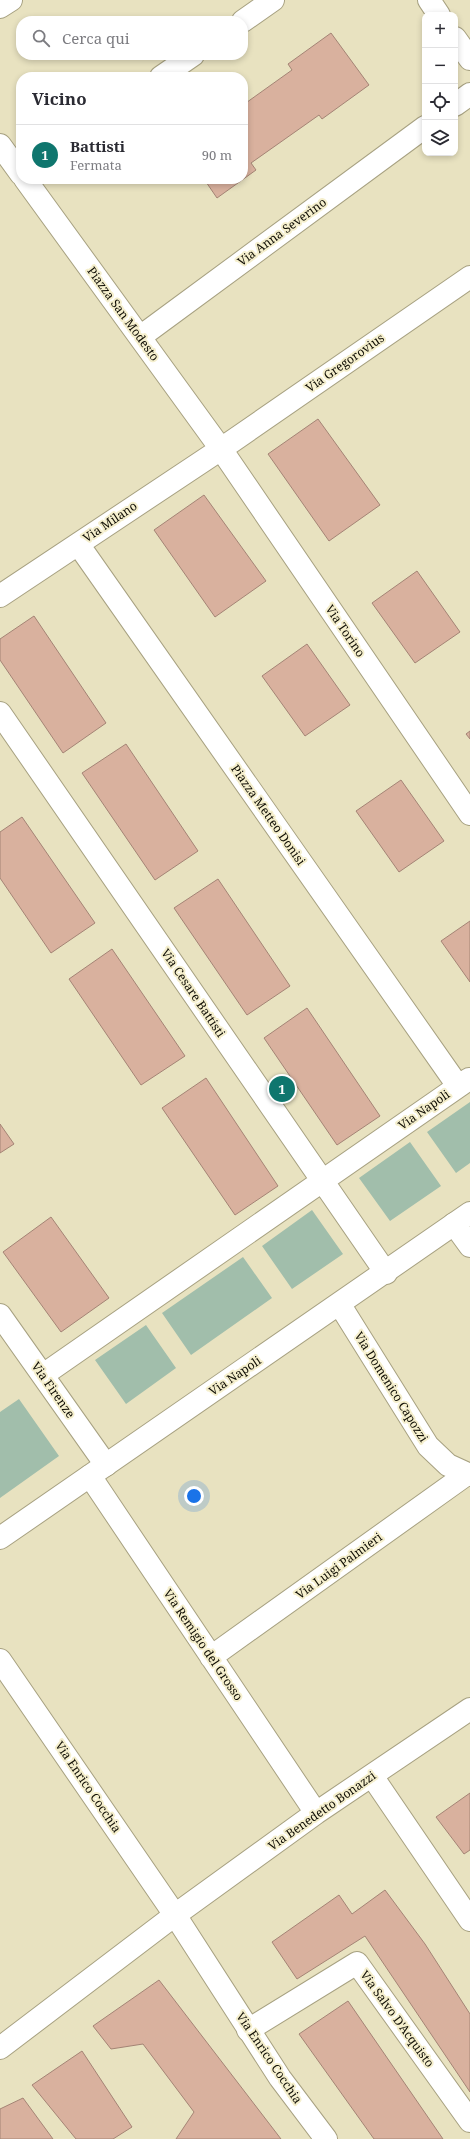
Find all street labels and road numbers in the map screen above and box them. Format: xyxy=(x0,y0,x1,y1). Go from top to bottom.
street label: Via Anna Severino xyxy=(234,193,330,270)
street label: Piazza San Modesto xyxy=(83,263,163,364)
street label: Via Gregorovius xyxy=(302,329,387,396)
street label: Via Milano xyxy=(79,497,140,546)
street label: Via Torino xyxy=(322,601,369,660)
street label: Piazza Metteo Donisi xyxy=(227,761,310,868)
street label: Via Cesare Battisti xyxy=(157,945,229,1040)
street label: Via Napoli xyxy=(394,1085,453,1134)
street label: Via Domenico Capozzi xyxy=(350,1328,432,1445)
street label: Via Napoli xyxy=(205,1352,264,1399)
street label: Via Firenze xyxy=(28,1358,79,1421)
street label: Via Luigi Palmieri xyxy=(292,1528,385,1603)
street label: Via Remigio del Grosso xyxy=(160,1586,247,1704)
street label: Via Enrico Cocchia xyxy=(52,1738,125,1836)
street label: Via Benedetto Bonazzi xyxy=(264,1767,379,1854)
street label: Via Salvo D'Acquisto xyxy=(357,1967,438,2071)
street label: Via Enrico Cocchia xyxy=(233,2009,306,2107)

